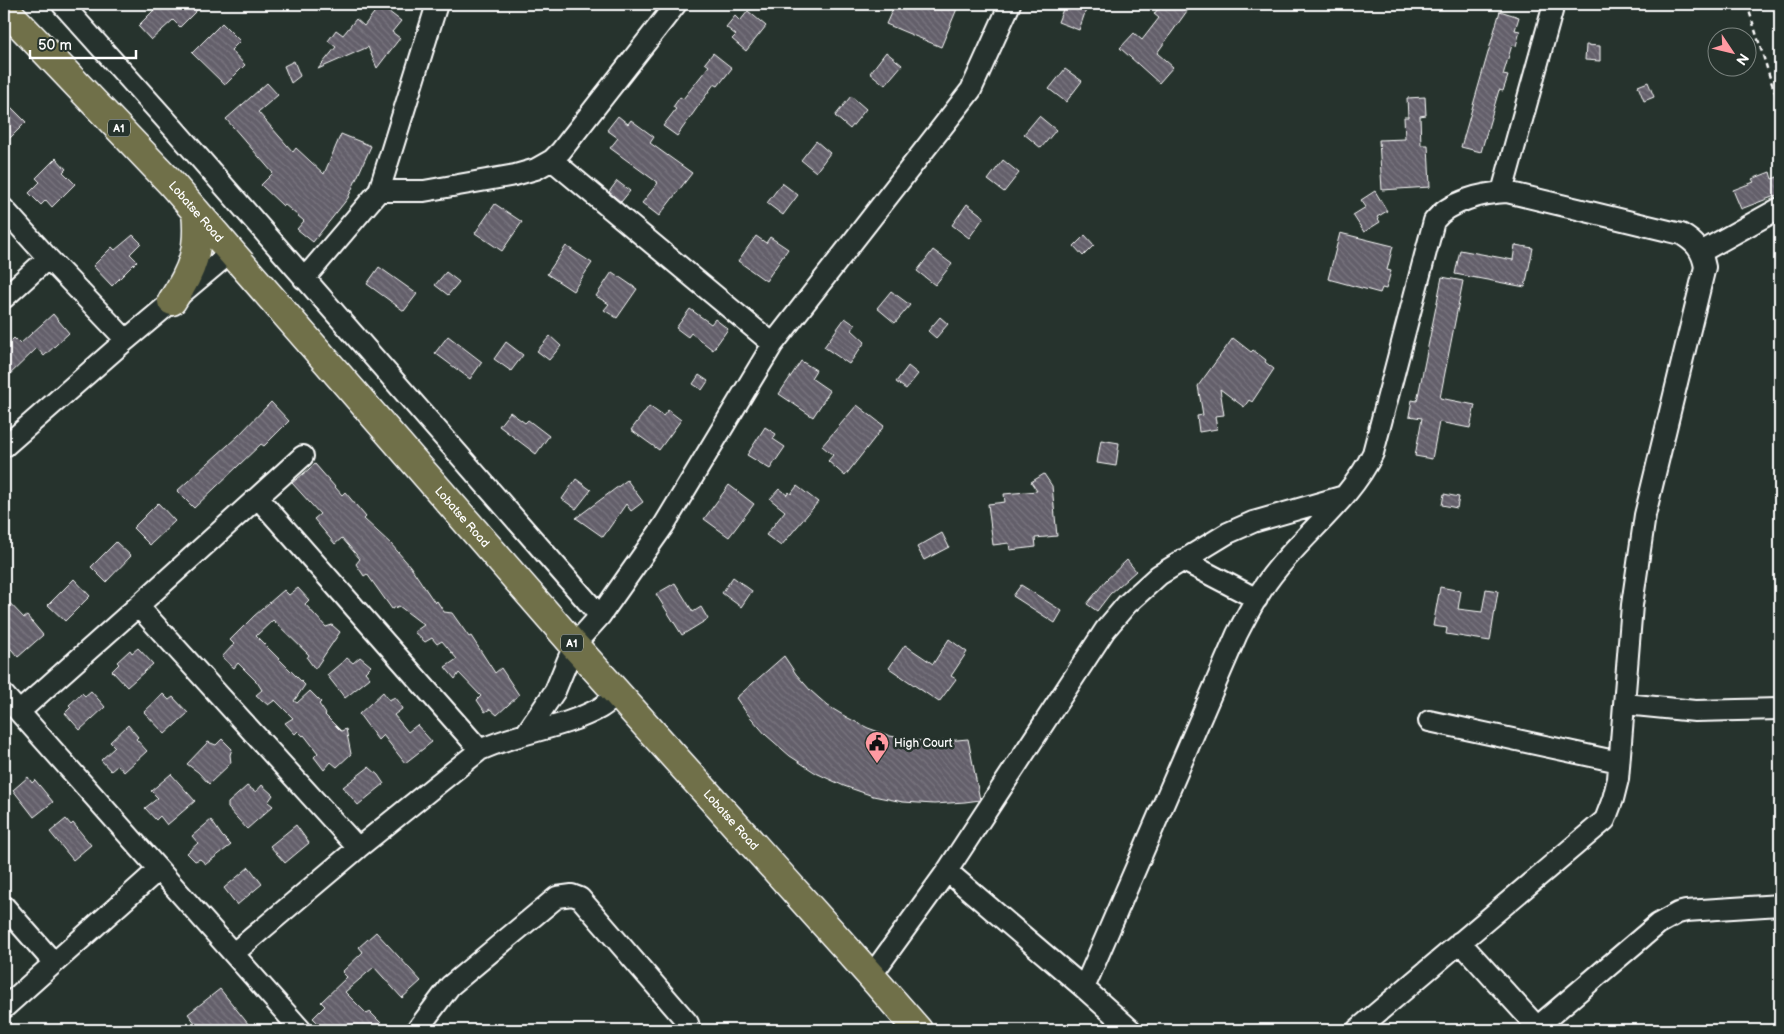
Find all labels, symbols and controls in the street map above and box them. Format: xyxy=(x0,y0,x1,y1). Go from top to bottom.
scale bar xyxy=(30,28,136,60)
north arrow xyxy=(1706,28,1756,78)
text: 50 m xyxy=(38,36,72,55)
text: N xyxy=(1732,50,1752,68)
road number: A1 xyxy=(108,120,130,136)
street label: Lobatse Road xyxy=(165,179,226,246)
street label: Lobatse Road xyxy=(431,484,493,551)
road number: A1 xyxy=(561,634,583,651)
public building icon: High Court xyxy=(864,730,890,764)
place label: High Court xyxy=(894,736,953,751)
street label: Lobatse Road xyxy=(700,787,762,854)

